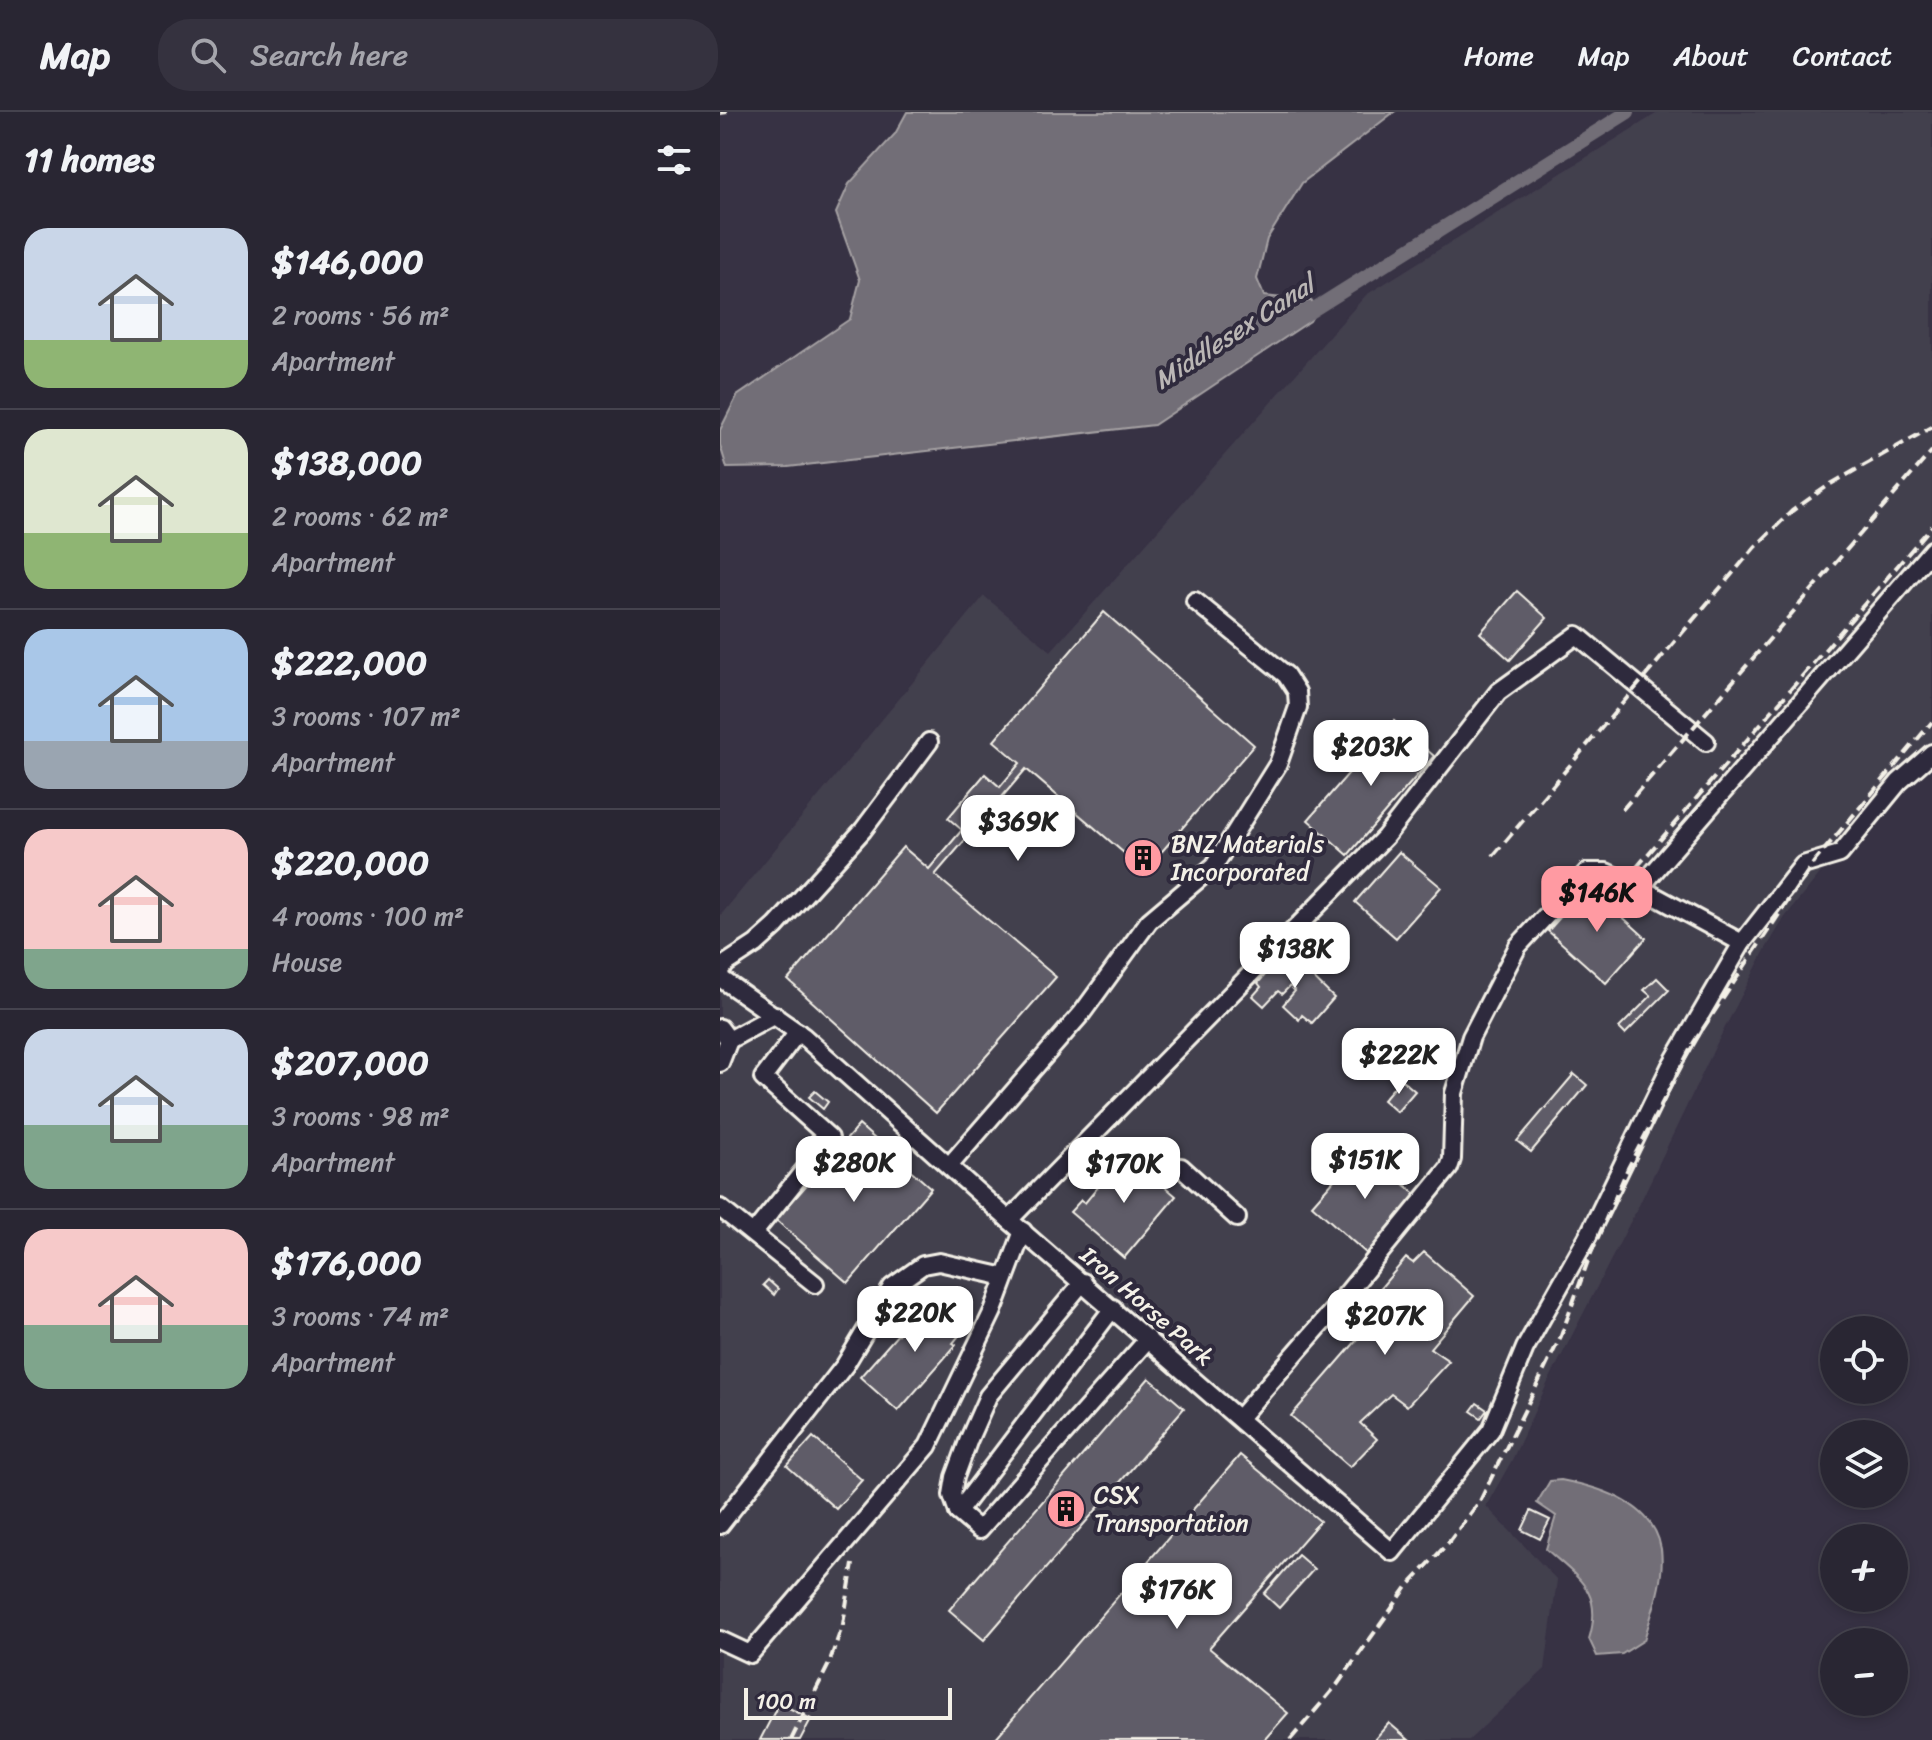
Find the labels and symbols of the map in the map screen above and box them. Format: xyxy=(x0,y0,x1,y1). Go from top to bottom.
water label: Middlesex Canal xyxy=(1144,259,1329,402)
pin: $203K xyxy=(1315,720,1427,788)
pin: $369K xyxy=(962,795,1074,863)
place label: BNZ Materials Incorporated xyxy=(1170,823,1325,893)
building icon: BNZ Materials Incorporated xyxy=(1122,837,1164,879)
pin: $146K xyxy=(1541,866,1653,934)
pin: $138K xyxy=(1239,922,1351,990)
pin: $222K xyxy=(1343,1028,1455,1096)
pin: $151K xyxy=(1309,1133,1421,1201)
pin: $280K xyxy=(798,1136,910,1204)
pin: $170K xyxy=(1068,1137,1180,1205)
street label: Iron Horse Park xyxy=(1069,1235,1224,1377)
pin: $220K xyxy=(859,1286,971,1354)
pin: $207K xyxy=(1329,1289,1441,1357)
place label: CSX Transportation xyxy=(1094,1474,1249,1544)
building icon: CSX Transportation xyxy=(1045,1488,1087,1530)
pin: $176K xyxy=(1121,1563,1233,1631)
scale bar xyxy=(744,1684,952,1720)

